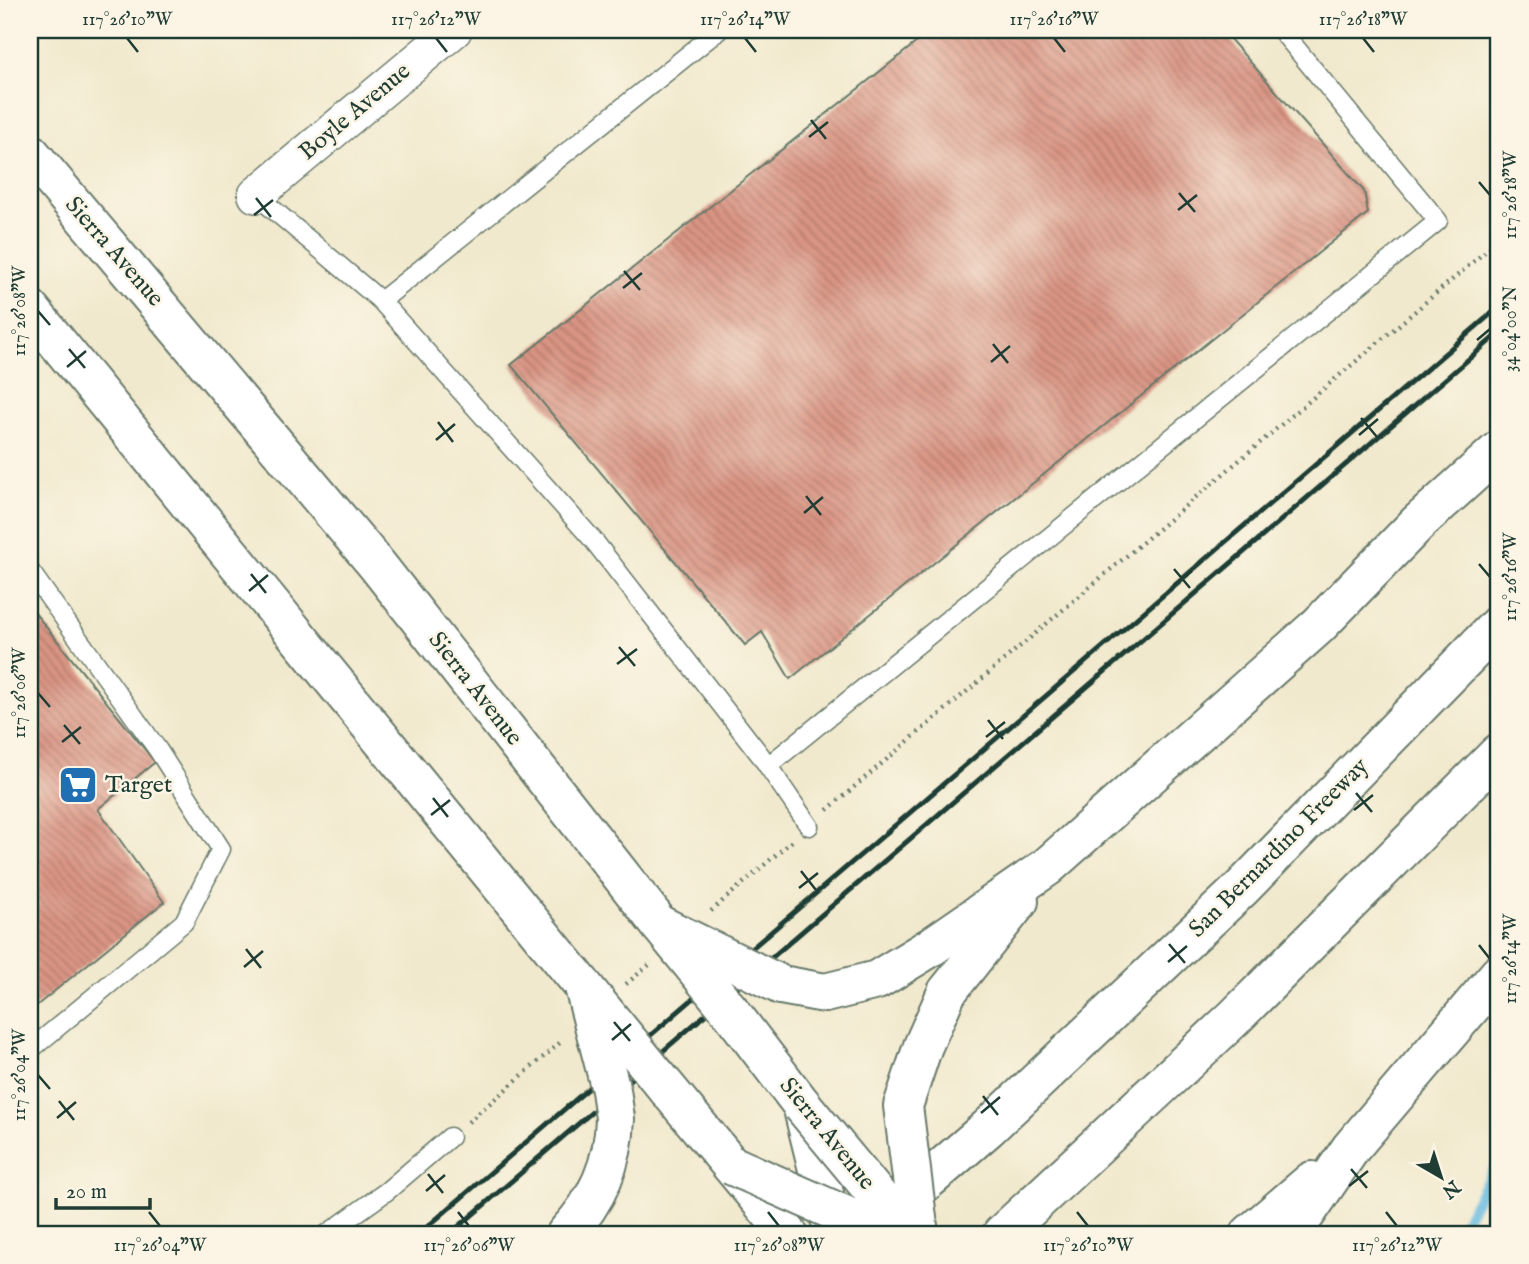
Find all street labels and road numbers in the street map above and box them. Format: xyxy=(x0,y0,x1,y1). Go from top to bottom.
street label: Boyle Avenue xyxy=(293,56,417,168)
street label: Sierra Avenue xyxy=(58,190,170,314)
street label: Sierra Avenue xyxy=(421,626,529,752)
street label: San Bernardino Freeway xyxy=(1182,751,1376,945)
street label: Sierra Avenue xyxy=(772,1071,882,1197)

